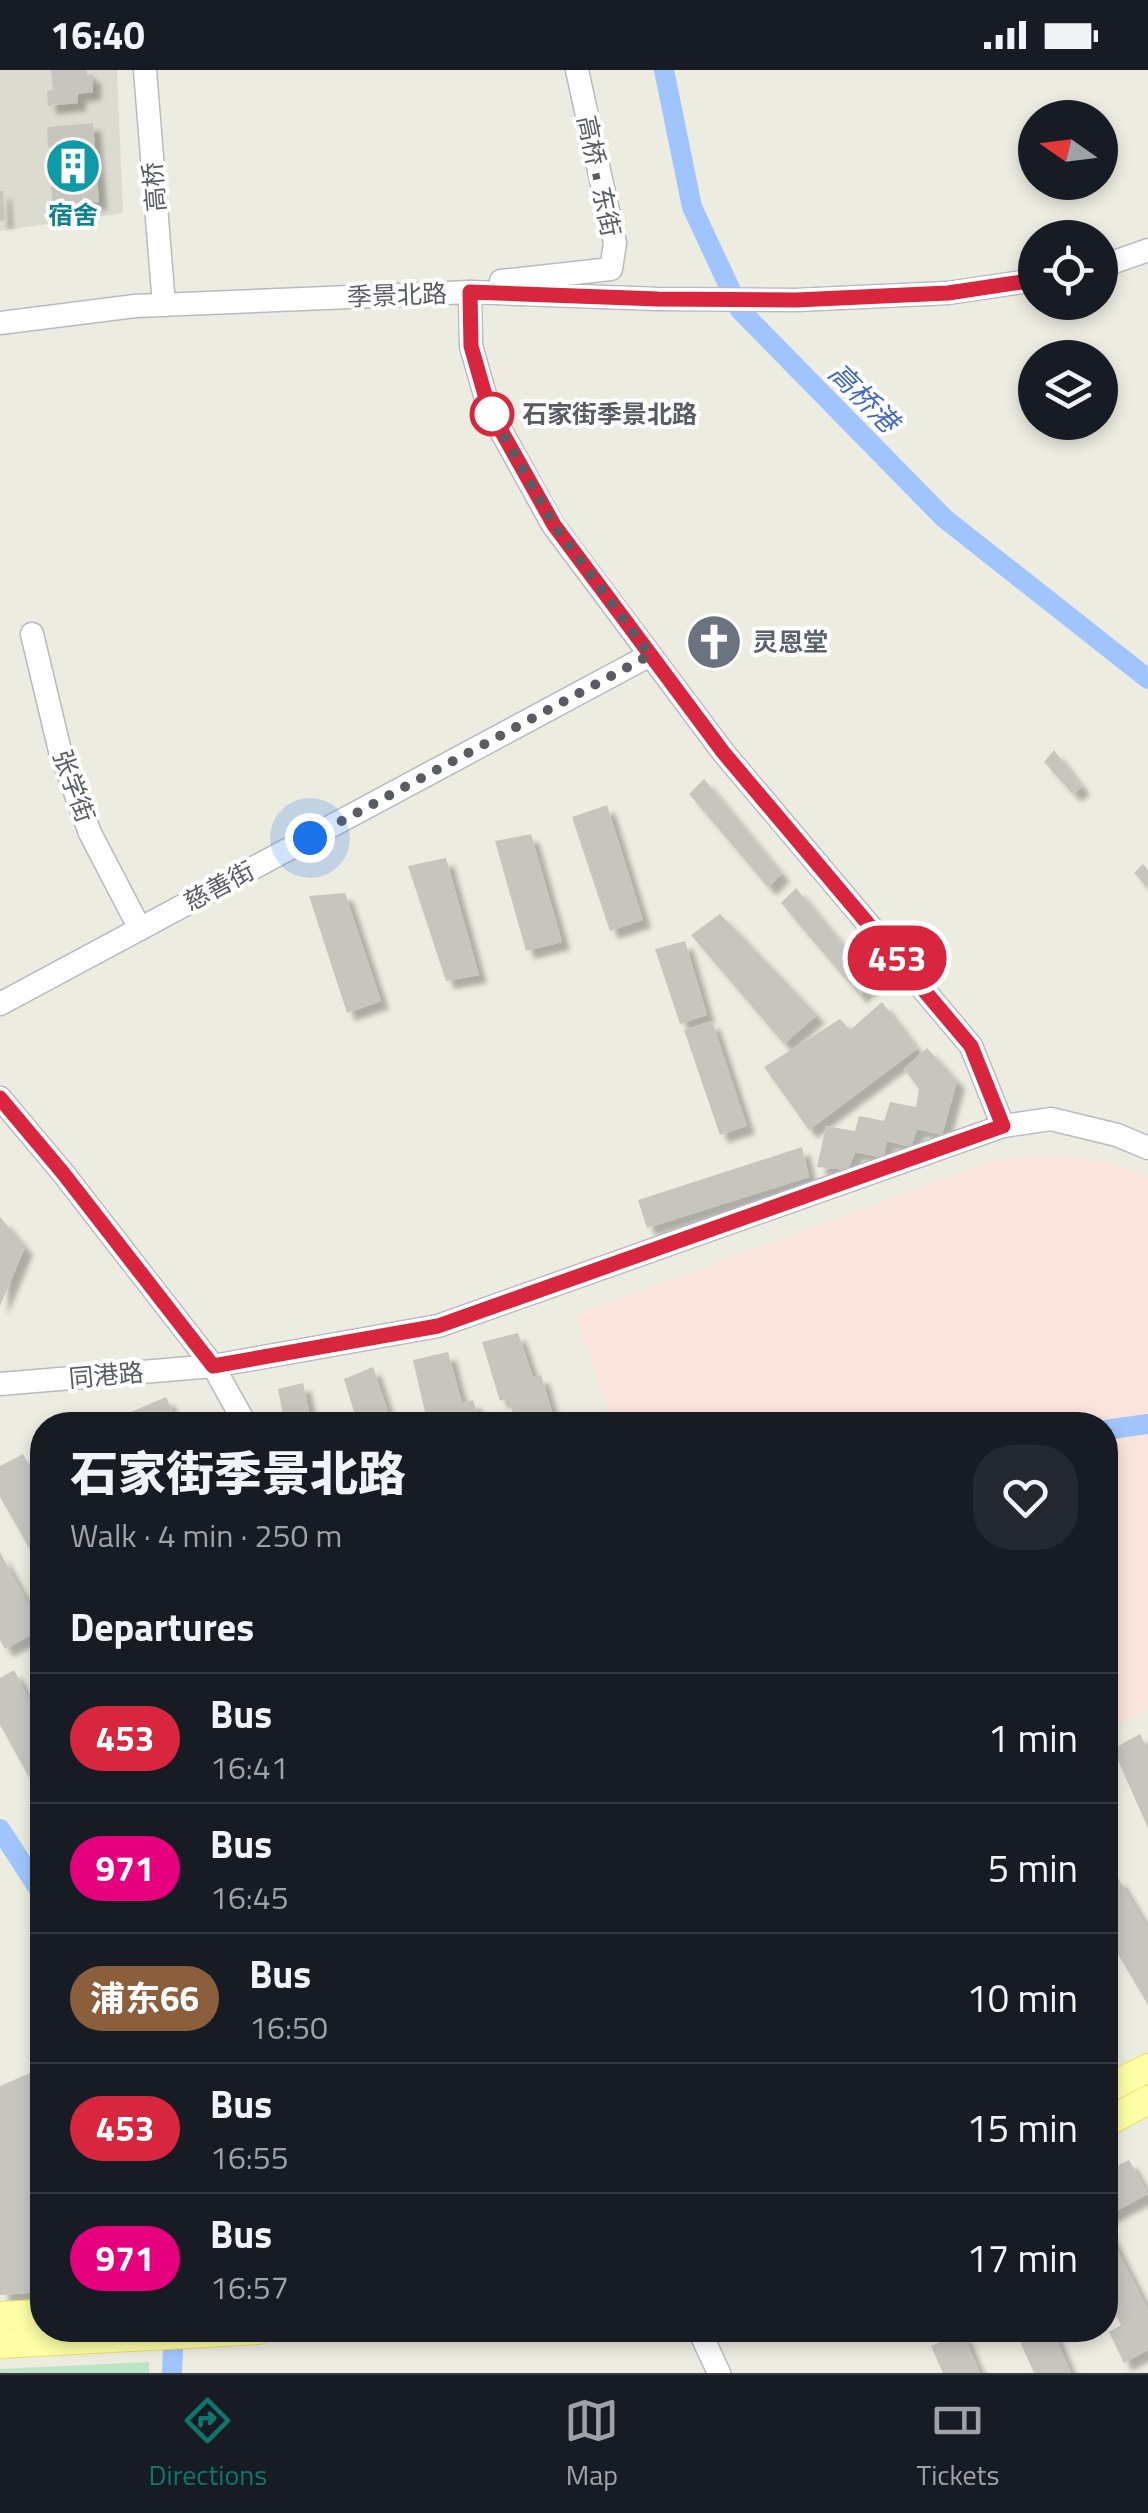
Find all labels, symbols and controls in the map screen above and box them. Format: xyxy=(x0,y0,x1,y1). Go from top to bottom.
text: 16:40 xyxy=(50,6,145,64)
north arrow xyxy=(1018,100,1118,200)
map controls xyxy=(1018,100,1118,440)
street label: 高桥 • 东街 xyxy=(568,112,630,240)
building icon: 宿舍 xyxy=(43,136,103,196)
street label: 高桥 xyxy=(133,160,175,214)
place label: 宿舍 xyxy=(48,196,98,234)
button: locate xyxy=(1018,220,1118,320)
street label: 季景北路 xyxy=(346,274,448,316)
button: layers xyxy=(1018,340,1118,440)
water label: 高桥港 xyxy=(819,352,912,445)
marker: 石家街季景北路 xyxy=(471,393,513,435)
place label: 石家街季景北路 xyxy=(522,395,697,433)
church icon: 灵恩堂 xyxy=(684,612,744,672)
place label: 灵恩堂 xyxy=(753,623,828,661)
street label: 张学街 xyxy=(43,744,105,828)
your location xyxy=(285,813,335,863)
street label: 慈善街 xyxy=(177,852,261,920)
line badge: 453 xyxy=(840,926,954,990)
text: 453 xyxy=(868,931,926,985)
street label: 同港路 xyxy=(67,1353,145,1397)
text: 石家街季景北路 xyxy=(70,1437,406,1510)
button: heart xyxy=(973,1445,1078,1550)
text: Walk · 4 min · 250 m xyxy=(70,1511,342,1559)
text: Departures xyxy=(70,1598,254,1656)
text: Bus xyxy=(210,1685,272,1743)
text: 1 min xyxy=(988,1709,1078,1767)
text: 453 xyxy=(96,1711,154,1765)
text: 16:41 xyxy=(210,1743,289,1791)
text: Bus xyxy=(210,1815,272,1873)
text: 5 min xyxy=(988,1839,1078,1897)
text: 971 xyxy=(96,1841,154,1895)
text: 16:45 xyxy=(210,1873,289,1921)
text: Bus xyxy=(249,1945,311,2003)
text: 10 min xyxy=(967,1969,1078,2027)
text: 浦东66 xyxy=(90,1971,199,2025)
text: 16:50 xyxy=(249,2003,328,2051)
text: Bus xyxy=(210,2075,272,2133)
text: 15 min xyxy=(967,2099,1078,2157)
text: 453 xyxy=(96,2101,154,2155)
text: 16:55 xyxy=(210,2133,289,2181)
text: Bus xyxy=(210,2205,272,2263)
text: 17 min xyxy=(967,2229,1078,2287)
text: 971 xyxy=(96,2231,154,2285)
text: 16:57 xyxy=(210,2263,289,2311)
tab: Directions xyxy=(149,2393,267,2496)
tab: Map xyxy=(564,2393,619,2496)
tab: Tickets xyxy=(916,2393,999,2496)

